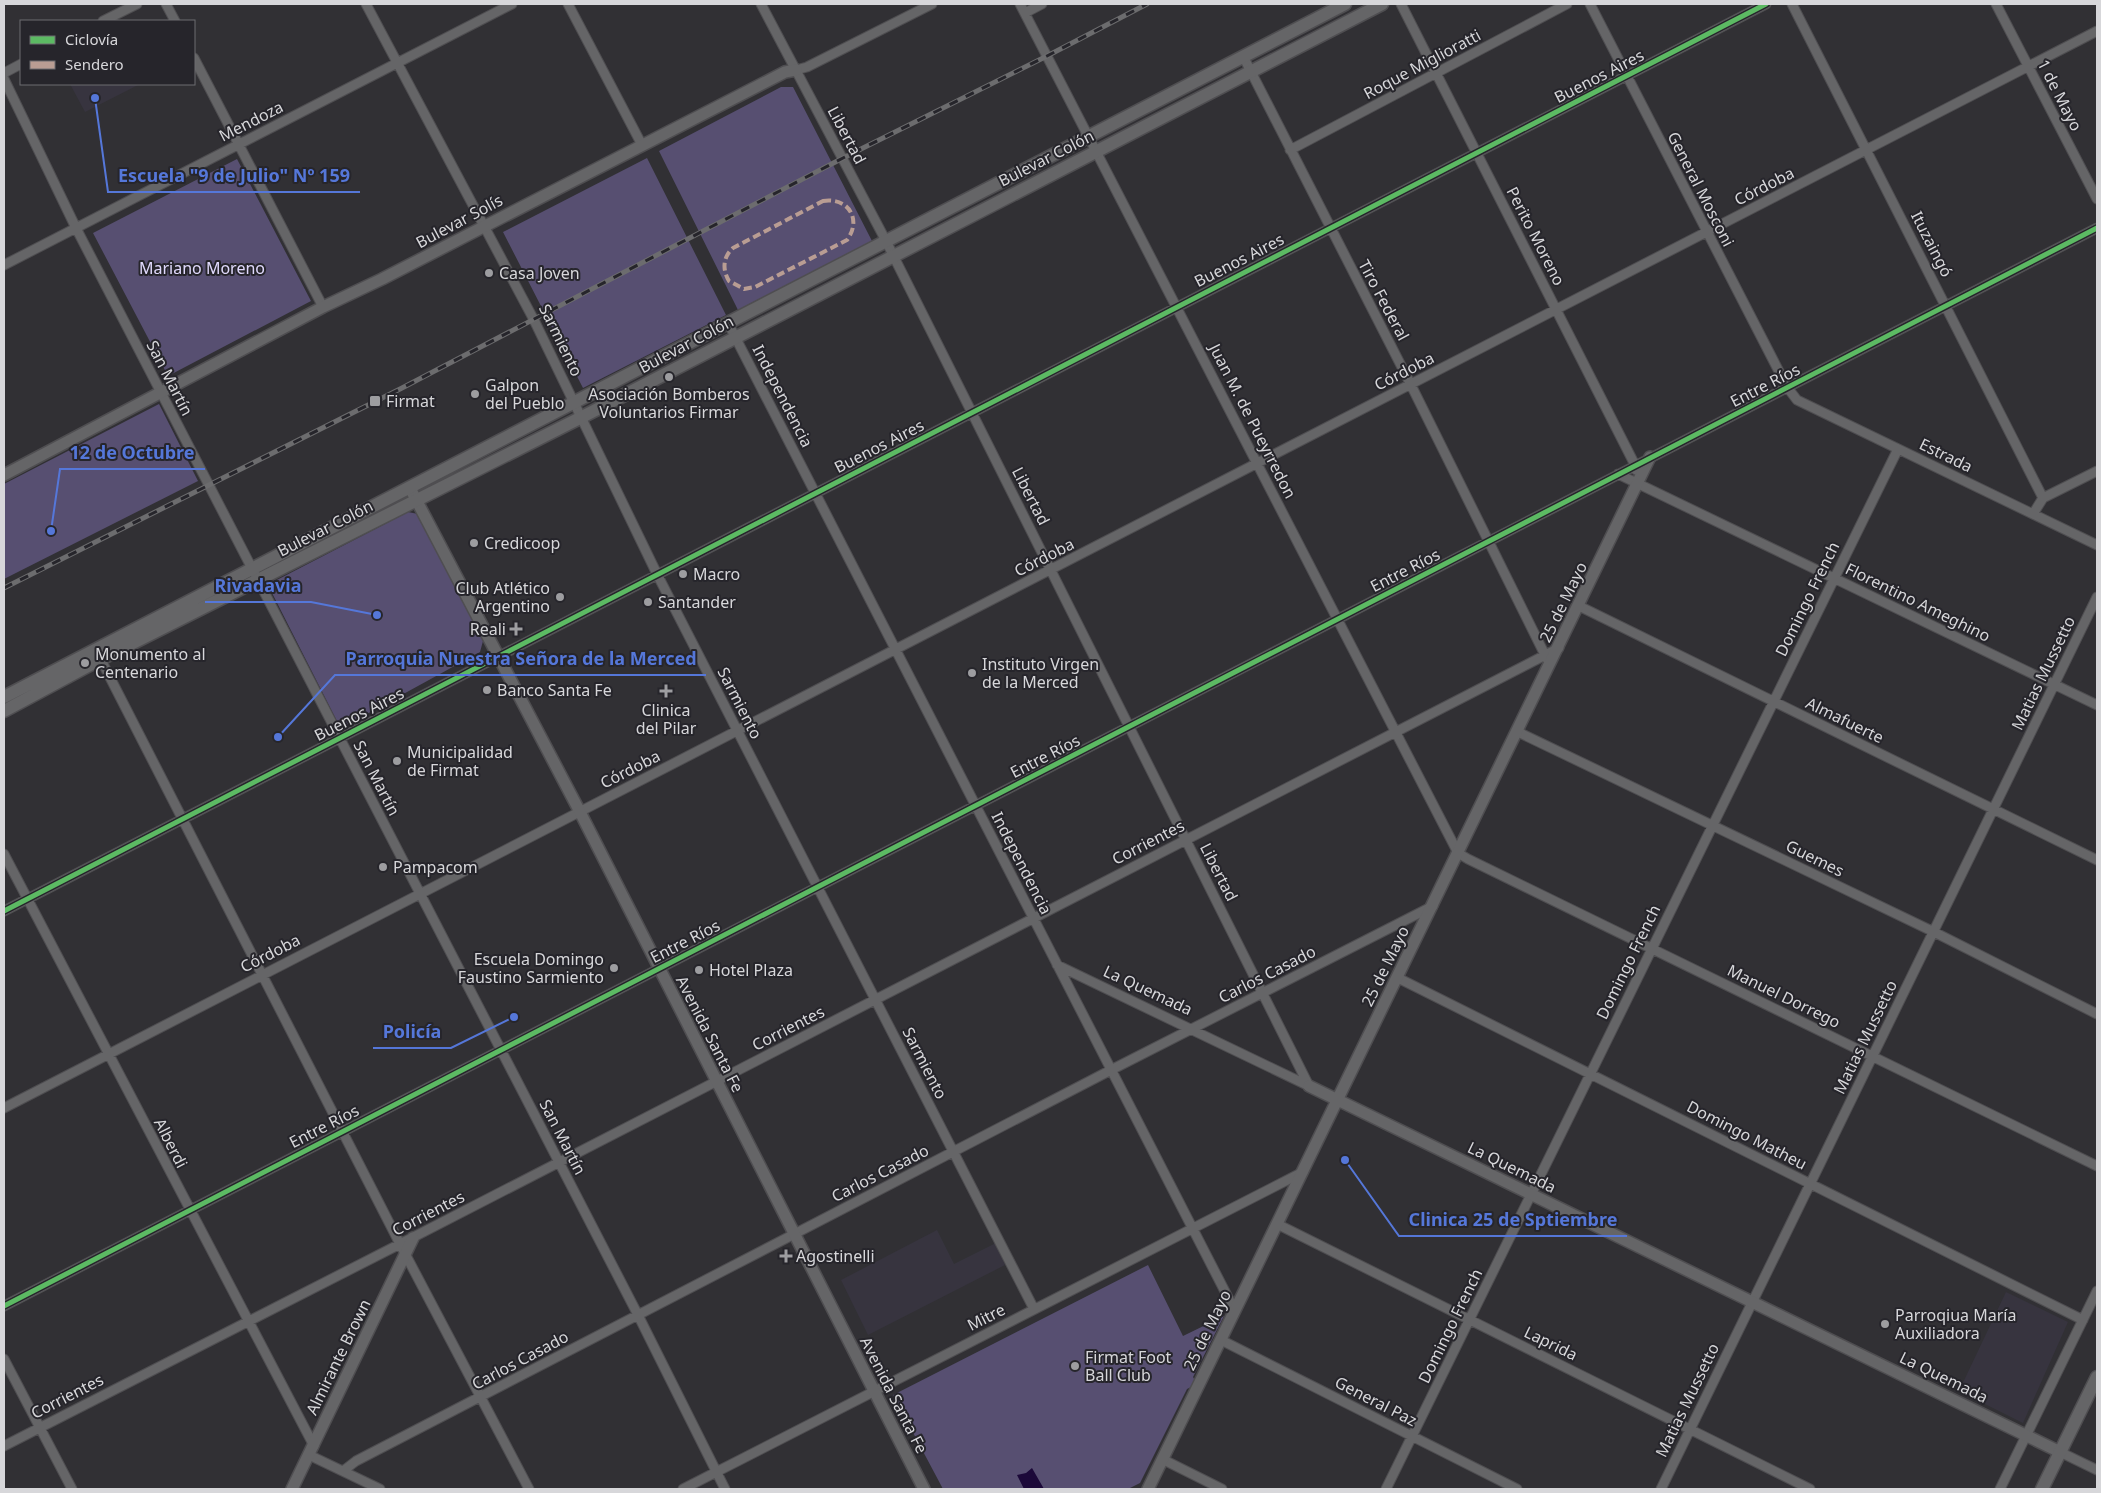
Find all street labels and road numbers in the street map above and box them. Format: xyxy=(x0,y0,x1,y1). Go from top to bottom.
street label: Roque Miglioratti xyxy=(1359,24,1485,104)
street label: Buenos Aires xyxy=(1550,44,1648,108)
street label: 1 de Mayo xyxy=(2033,55,2087,135)
street label: Mendoza xyxy=(215,95,287,147)
street label: Libertad xyxy=(823,102,871,168)
street label: Bulevar Colón xyxy=(994,124,1098,192)
street label: General Mosconi xyxy=(1663,128,1739,250)
street label: Córdoba xyxy=(1730,162,1798,210)
street label: Perito Moreno xyxy=(1502,183,1570,289)
street label: Bulevar Solís xyxy=(412,189,506,253)
street label: Ituzaingó xyxy=(1906,207,1958,281)
street label: Buenos Aires xyxy=(1190,228,1288,292)
street label: Tiro Federal xyxy=(1353,256,1415,344)
street label: Sarmiento xyxy=(534,300,588,380)
street label: Bulevar Colón xyxy=(635,310,737,378)
street label: San Martín xyxy=(142,337,198,419)
street label: Juan M. de Pueyrredon xyxy=(1203,338,1302,502)
street label: Independencia xyxy=(748,341,818,451)
street label: Córdoba xyxy=(1370,347,1438,395)
street label: Entre Ríos xyxy=(1726,358,1804,412)
street label: Buenos Aires xyxy=(830,414,928,478)
street label: Estrada xyxy=(1916,433,1976,477)
street label: Libertad xyxy=(1007,463,1055,529)
street label: Bulevar Colón xyxy=(273,494,377,562)
street label: Córdoba xyxy=(1010,533,1078,581)
street label: Domingo French xyxy=(1770,538,1844,660)
street label: Entre Ríos xyxy=(1366,543,1444,597)
street label: Florentino Ameghino xyxy=(1842,557,1994,647)
street label: 25 de Mayo xyxy=(1534,558,1592,646)
street label: Matias Mussetto xyxy=(2006,612,2080,734)
street label: Sarmiento xyxy=(713,663,767,743)
street label: Buenos Aires xyxy=(310,682,408,746)
street label: Almafuerte xyxy=(1802,692,1888,748)
street label: Entre Ríos xyxy=(1006,729,1084,783)
street label: San Martín xyxy=(349,737,405,819)
street label: Córdoba xyxy=(596,745,664,793)
street label: Independencia xyxy=(987,808,1057,918)
street label: Corrientes xyxy=(1108,814,1188,870)
street label: Guemes xyxy=(1782,834,1848,882)
street label: Libertad xyxy=(1195,839,1243,905)
street label: Domingo French xyxy=(1591,901,1665,1023)
street label: Entre Ríos xyxy=(646,914,724,968)
street label: 25 de Mayo xyxy=(1356,922,1414,1010)
street label: Córdoba xyxy=(236,929,304,977)
street label: Carlos Casado xyxy=(1215,940,1319,1008)
street label: Manuel Dorrego xyxy=(1724,959,1844,1033)
street label: La Quemada xyxy=(1100,960,1196,1020)
street label: Avenida Santa Fe xyxy=(671,972,749,1096)
street label: Matias Mussetto xyxy=(1828,976,1902,1098)
street label: Corrientes xyxy=(748,1000,828,1056)
street label: Sarmiento xyxy=(898,1023,952,1103)
street label: Domingo Matheu xyxy=(1683,1095,1811,1175)
street label: San Martín xyxy=(535,1096,591,1178)
street label: Entre Ríos xyxy=(285,1099,363,1153)
street label: Alberdi xyxy=(149,1114,193,1172)
street label: La Quemada xyxy=(1464,1136,1560,1198)
street label: Carlos Casado xyxy=(828,1139,932,1207)
street label: Corrientes xyxy=(388,1185,468,1241)
street label: Domingo French xyxy=(1413,1265,1487,1387)
street label: 25 de Mayo xyxy=(1178,1286,1236,1374)
street label: Almirante Brown xyxy=(300,1296,376,1418)
street label: Mitre xyxy=(963,1298,1009,1336)
street label: Laprida xyxy=(1521,1321,1581,1365)
street label: Carlos Casado xyxy=(468,1325,572,1395)
street label: Avenida Santa Fe xyxy=(855,1333,933,1457)
street label: Matias Mussetto xyxy=(1650,1339,1724,1461)
street label: La Quemada xyxy=(1896,1346,1992,1408)
street label: Corrientes xyxy=(27,1368,107,1424)
street label: General Paz xyxy=(1331,1371,1421,1431)

